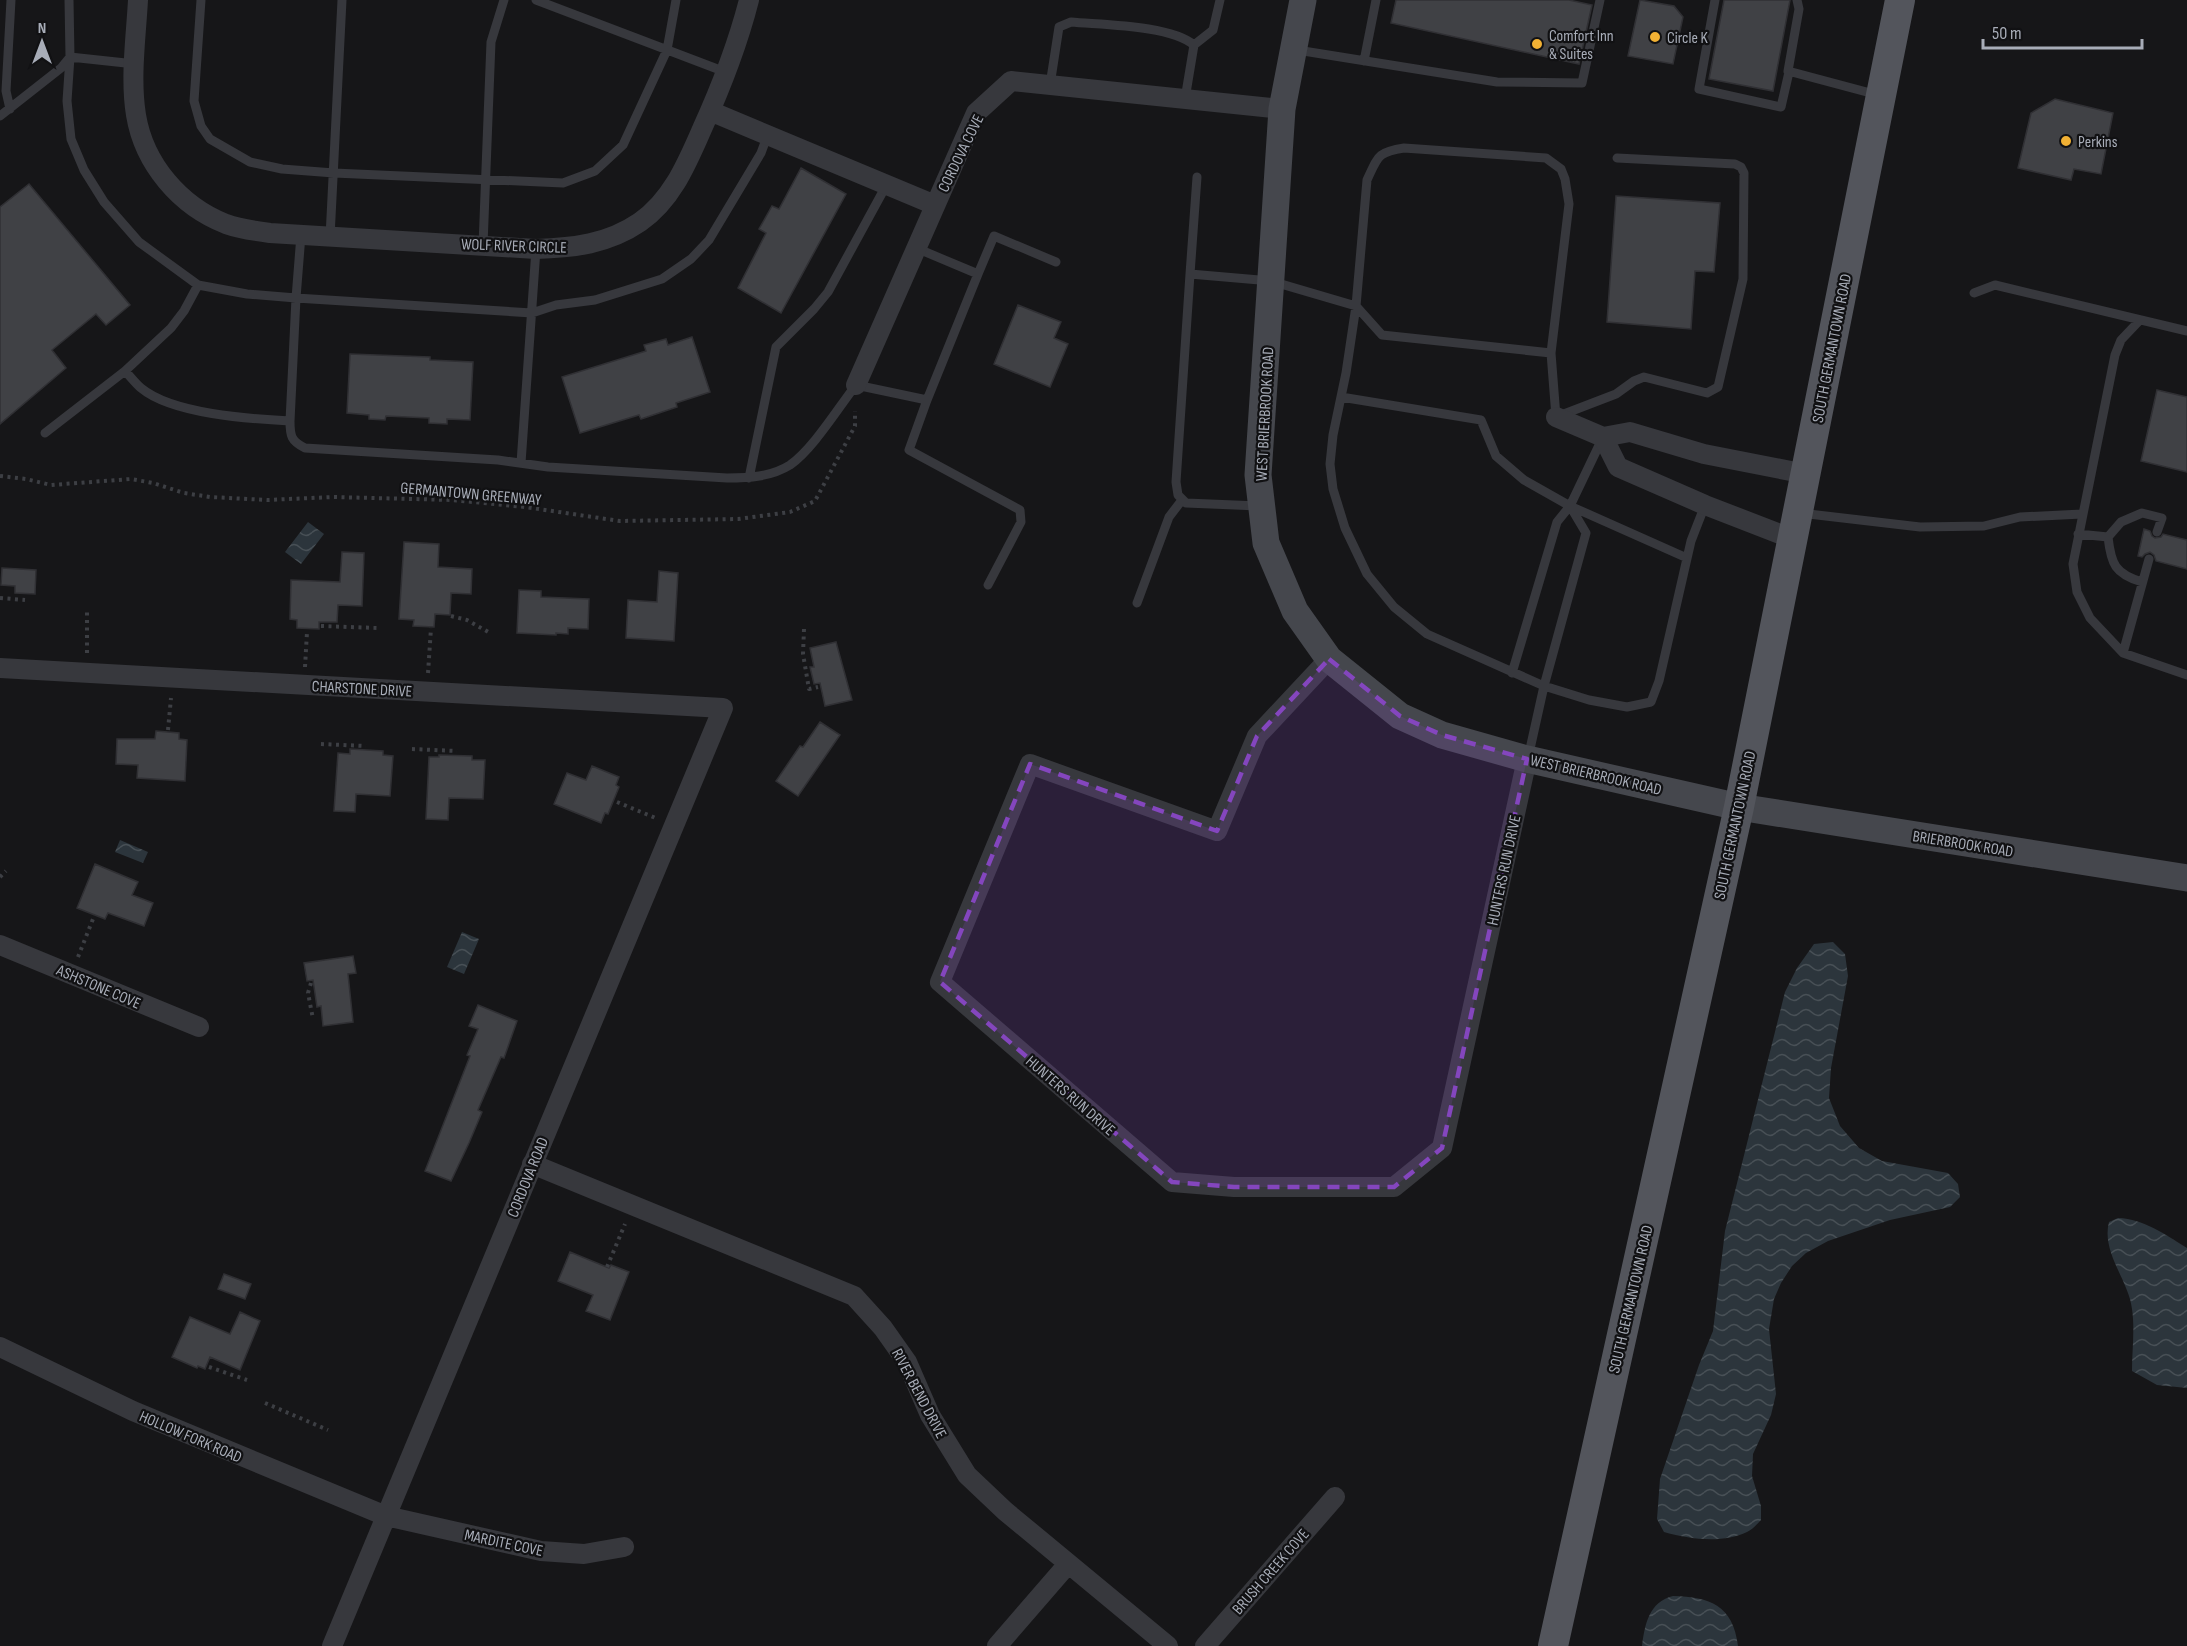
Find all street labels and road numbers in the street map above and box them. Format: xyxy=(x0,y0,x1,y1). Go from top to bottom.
street label: CORDOVA COVE xyxy=(934,112,988,196)
street label: WOLF RIVER CIRCLE xyxy=(461,235,567,258)
street label: SOUTH GERMANTOWN ROAD xyxy=(1809,272,1856,424)
street label: WEST BRIERBROOK ROAD xyxy=(1252,346,1279,482)
street label: GERMANTOWN GREENWAY xyxy=(400,479,542,510)
street label: CHARSTONE DRIVE xyxy=(311,677,413,702)
street label: SOUTH GERMANTOWN ROAD xyxy=(1710,749,1761,901)
street label: WEST BRIERBROOK ROAD xyxy=(1528,751,1663,800)
street label: HUNTERS RUN DRIVE xyxy=(1483,813,1525,927)
street label: BRIERBROOK ROAD xyxy=(1911,827,2015,862)
street label: ASHSTONE COVE xyxy=(53,961,143,1014)
street label: HUNTERS RUN DRIVE xyxy=(1021,1052,1119,1140)
street label: CORDOVA ROAD xyxy=(504,1135,553,1220)
street label: SOUTH GERMANTOWN ROAD xyxy=(1605,1223,1658,1375)
street label: RIVER BEND DRIVE xyxy=(887,1346,950,1442)
street label: HOLLOW FORK ROAD xyxy=(136,1407,245,1468)
street label: BRUSH CREEK COVE xyxy=(1229,1525,1313,1619)
street label: MARDITE COVE xyxy=(463,1526,545,1561)

